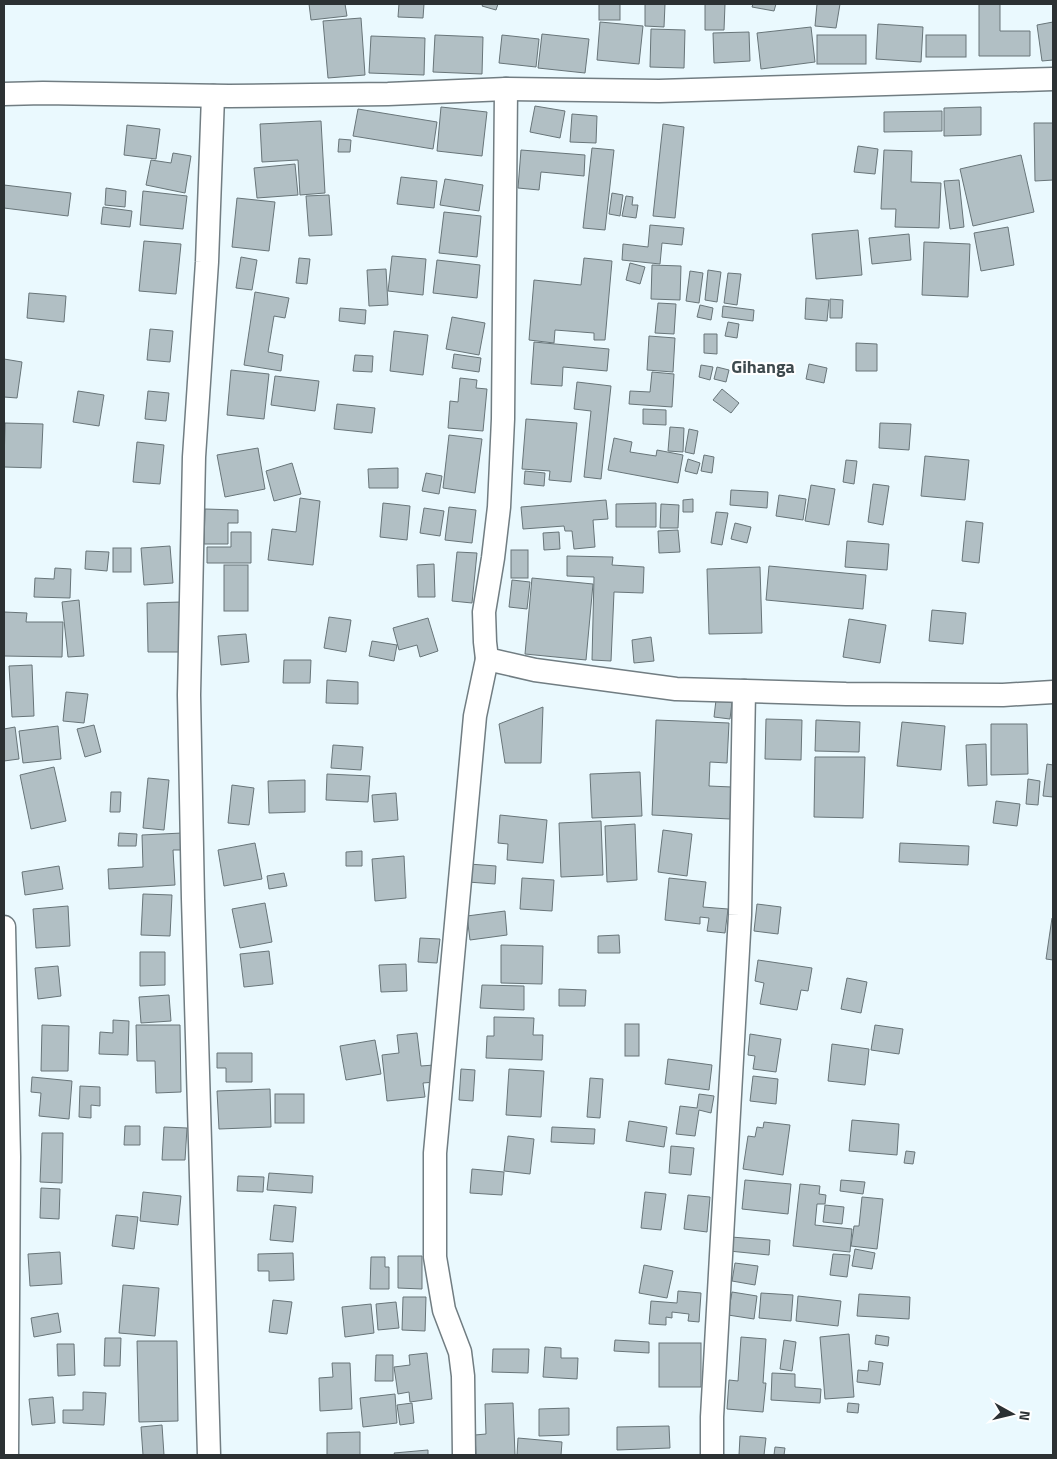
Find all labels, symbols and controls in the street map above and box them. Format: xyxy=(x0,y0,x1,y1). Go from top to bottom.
district label: Gihanga xyxy=(731,353,795,380)
north arrow xyxy=(987,1389,1037,1439)
text: N xyxy=(1014,1410,1036,1422)

